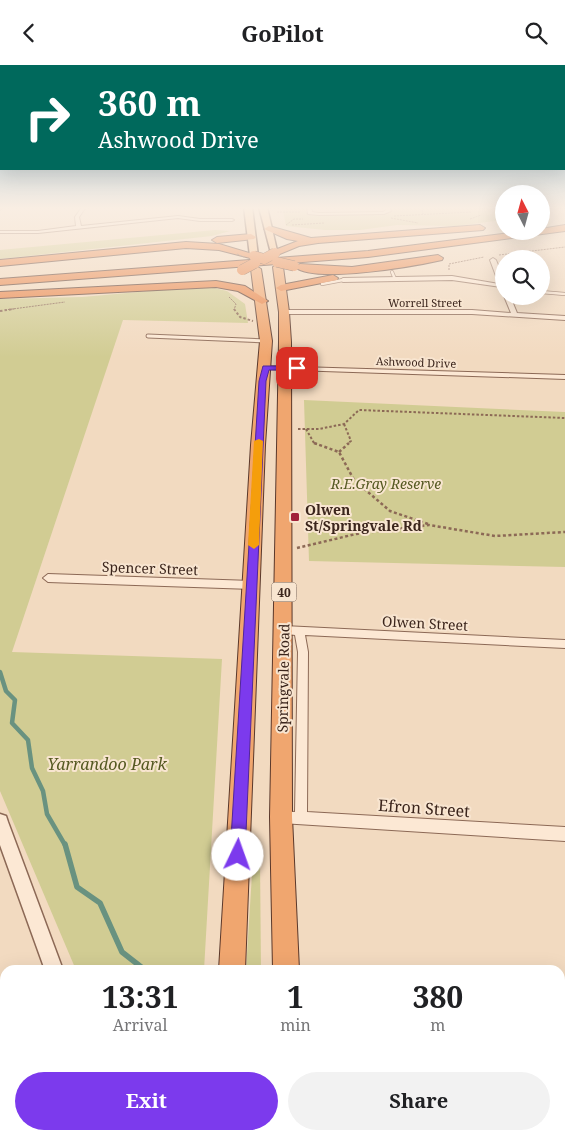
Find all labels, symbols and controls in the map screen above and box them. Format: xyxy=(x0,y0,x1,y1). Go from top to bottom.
text: GoPilot xyxy=(241,18,324,48)
icon: back xyxy=(15,19,43,47)
icon: search xyxy=(522,19,550,47)
text: 360 m xyxy=(98,79,201,126)
icon: right xyxy=(15,85,80,150)
text: Ashwood Drive xyxy=(98,124,259,154)
north arrow xyxy=(495,185,550,240)
map controls xyxy=(495,185,550,305)
button: search xyxy=(495,250,550,305)
street label: Worrell Street xyxy=(388,295,462,310)
pin xyxy=(276,347,318,389)
street label: Ashwood Drive xyxy=(376,353,457,371)
icon: arrive xyxy=(283,354,311,382)
park label: R.E.Gray Reserve xyxy=(330,474,441,493)
place label: Olwen St/Springvale Rd xyxy=(305,500,422,535)
marker: Olwen St/Springvale Rd xyxy=(289,511,301,523)
street label: Spencer Street xyxy=(102,557,199,579)
road number: 40 xyxy=(272,583,296,601)
street label: Olwen Street xyxy=(382,611,469,635)
street label: Springvale Road xyxy=(273,623,293,733)
park label: Yarrandoo Park xyxy=(47,753,168,775)
street label: Efron Street xyxy=(377,794,471,822)
position arrow xyxy=(211,828,263,880)
text: 13:31 xyxy=(102,976,179,1017)
text: 1 xyxy=(287,976,304,1017)
text: 380 xyxy=(412,976,463,1017)
text: Arrival xyxy=(113,1014,167,1036)
text: min xyxy=(280,1014,311,1036)
text: m xyxy=(430,1014,445,1036)
button: Exit xyxy=(15,1072,278,1130)
button: Share xyxy=(288,1072,550,1130)

